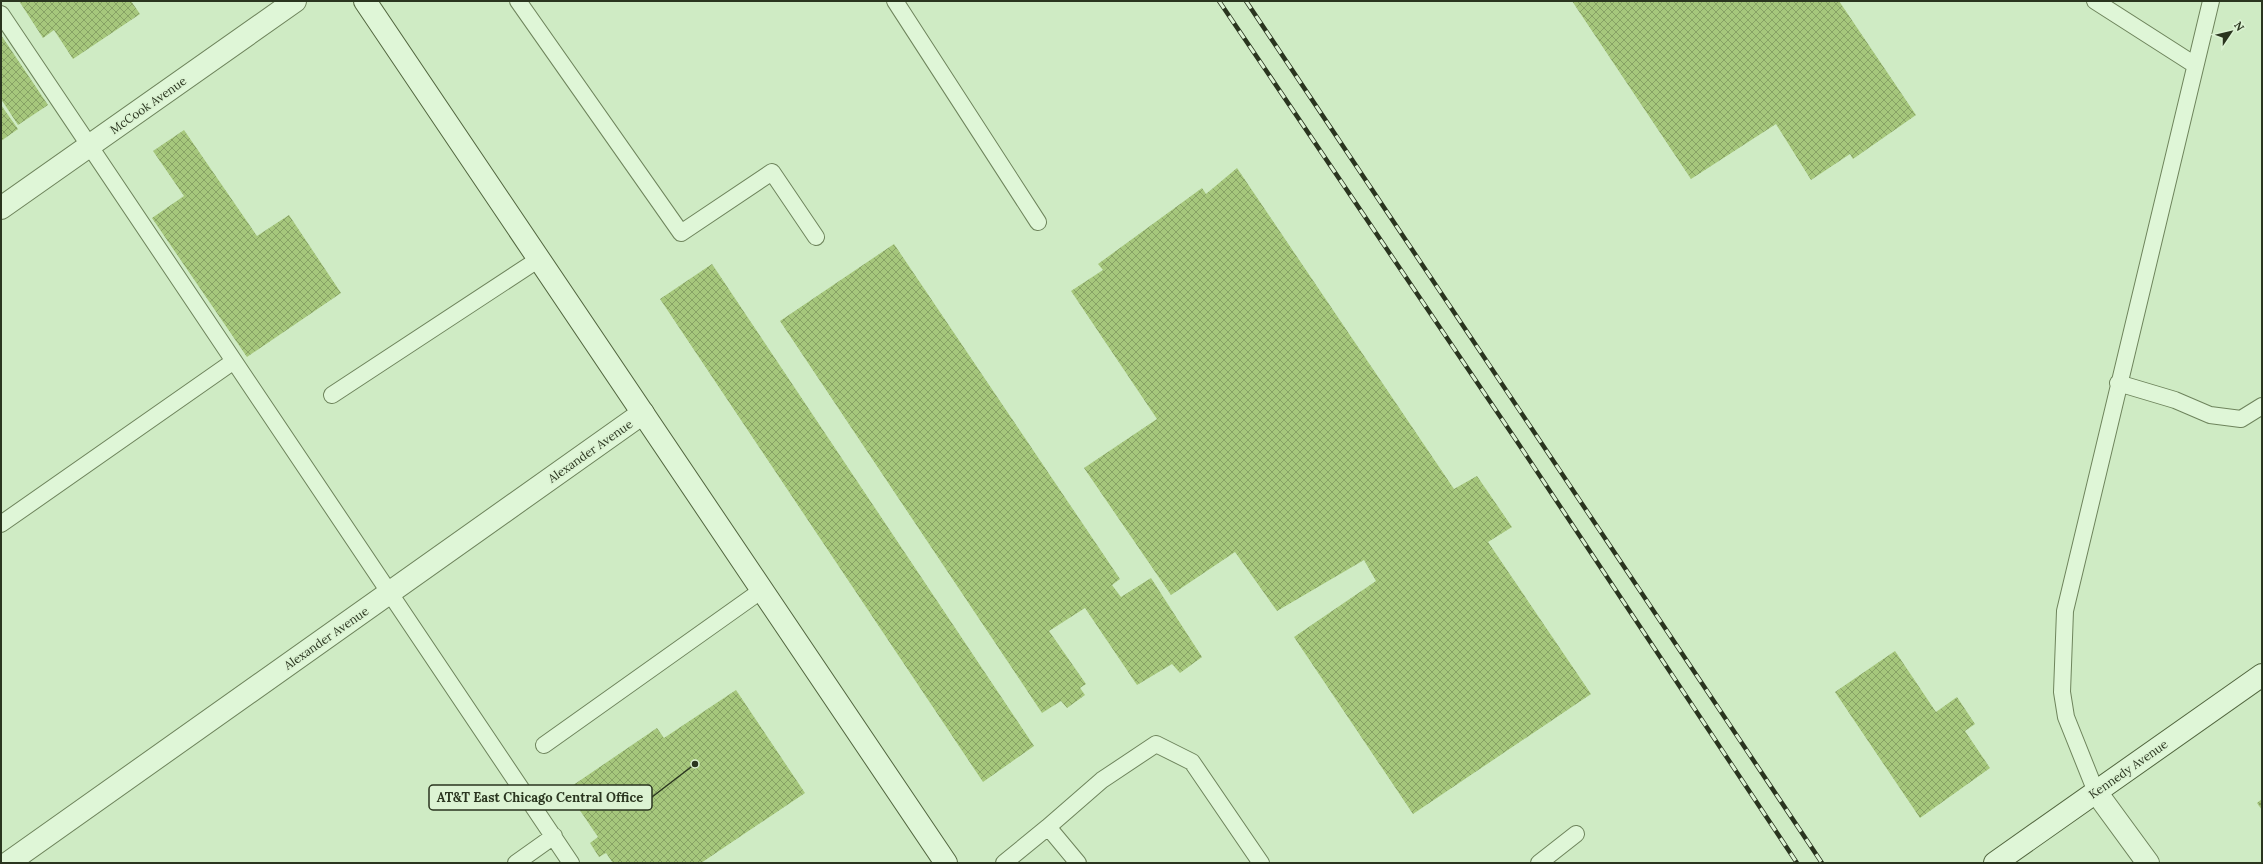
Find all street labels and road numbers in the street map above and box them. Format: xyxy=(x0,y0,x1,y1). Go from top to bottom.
street label: McCook Avenue xyxy=(107,73,190,137)
street label: Alexander Avenue xyxy=(544,416,636,486)
street label: Alexander Avenue xyxy=(280,603,372,673)
street label: Kennedy Avenue xyxy=(2086,736,2171,802)

